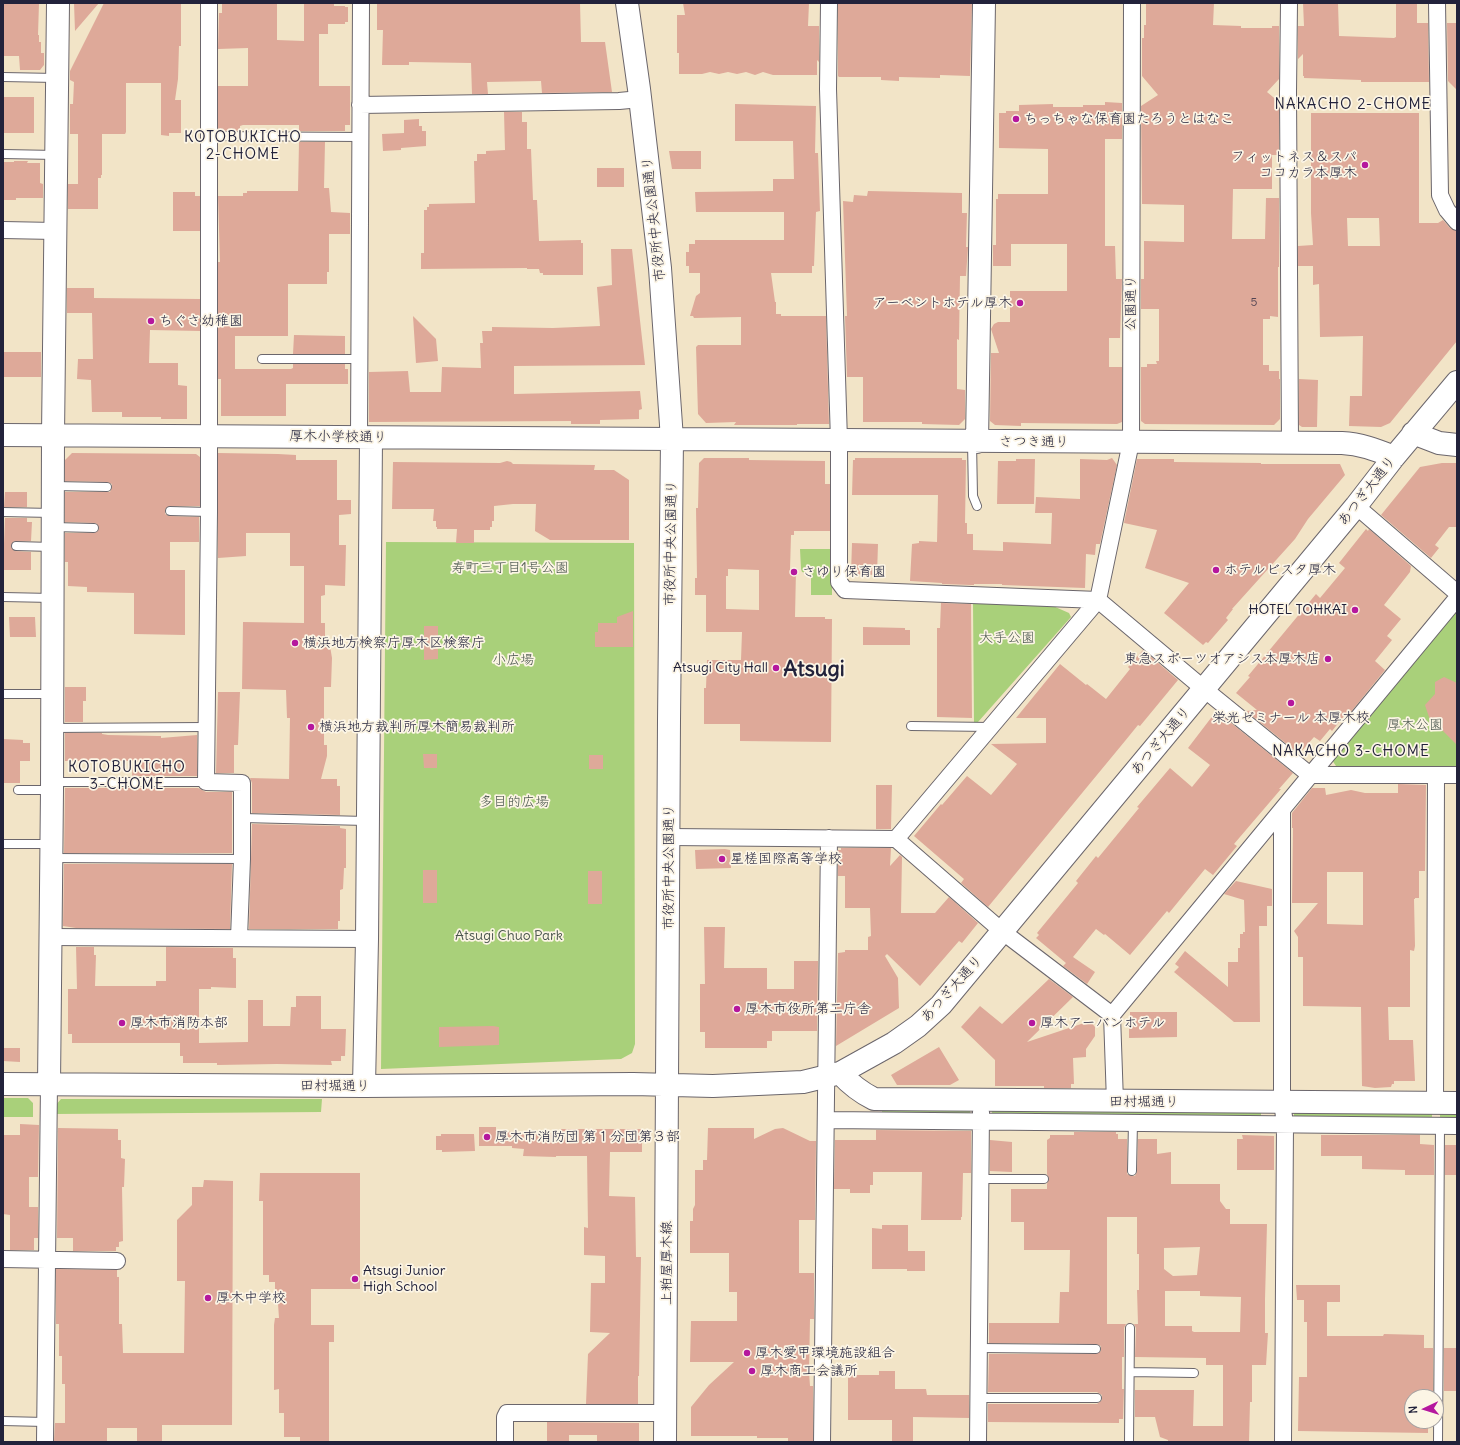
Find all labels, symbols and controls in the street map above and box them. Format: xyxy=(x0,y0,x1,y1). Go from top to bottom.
district label: NAKACHO 2-CHOME xyxy=(1275,96,1431,114)
place label: ちっちゃな保育園たろうとはなこ xyxy=(1024,111,1234,127)
marker: ちっちゃな保育園たろうとはなこ xyxy=(1011,114,1021,124)
district label: KOTOBUKICHO 2-CHOME xyxy=(184,129,302,164)
place label: フィットネス＆スパ ココカラ本厚木 xyxy=(1231,149,1357,182)
street label: 市役所中央公園通り xyxy=(639,155,669,283)
marker: フィットネス＆スパ ココカラ本厚木 xyxy=(1360,160,1370,170)
street label: 公園通り xyxy=(1123,275,1139,331)
place label: アーベントホテル厚木 xyxy=(873,295,1012,311)
house number: 5 xyxy=(1251,296,1257,310)
marker: アーベントホテル厚木 xyxy=(1015,298,1025,308)
place label: ちぐさ幼稚園 xyxy=(159,313,243,329)
marker: ちぐさ幼稚園 xyxy=(146,316,156,326)
street label: 厚木小学校通り xyxy=(289,428,387,446)
street label: さつき通り xyxy=(999,434,1069,450)
street label: あつぎ大通り xyxy=(1335,453,1399,529)
street label: 市役所中央公園通り xyxy=(662,480,680,606)
park label: 寿町三丁目1号公園 xyxy=(451,560,569,576)
place label: ホテルビスタ厚木 xyxy=(1224,562,1336,578)
place label: さゆり保育園 xyxy=(802,564,886,580)
marker: ホテルビスタ厚木 xyxy=(1211,565,1221,575)
marker: さゆり保育園 xyxy=(789,567,799,577)
place label: HOTEL TOHKAI xyxy=(1248,602,1347,618)
marker: HOTEL TOHKAI xyxy=(1350,605,1360,615)
park label: 大手公園 xyxy=(979,630,1035,646)
place label: 横浜地方検察庁厚木区検察庁 xyxy=(303,635,485,651)
marker: 横浜地方検察庁厚木区検察庁 xyxy=(290,638,300,648)
place label: 東急スポーツオアシス本厚木店 xyxy=(1124,651,1320,667)
park label: 小広場 xyxy=(492,652,534,668)
marker: 東急スポーツオアシス本厚木店 xyxy=(1323,654,1333,664)
district label: Atsugi xyxy=(783,657,845,683)
place label: Atsugi City Hall xyxy=(673,660,768,676)
marker: Atsugi City Hall xyxy=(771,663,781,673)
marker: 栄光ゼミナール 本厚木校 xyxy=(1286,698,1296,708)
street label: あつぎ大通り xyxy=(1128,703,1194,779)
place label: 栄光ゼミナール 本厚木校 xyxy=(1212,710,1370,726)
park label: 厚木公園 xyxy=(1387,717,1443,733)
place label: 横浜地方裁判所厚木簡易裁判所 xyxy=(319,719,515,735)
marker: 横浜地方裁判所厚木簡易裁判所 xyxy=(306,722,316,732)
district label: NAKACHO 3-CHOME xyxy=(1272,743,1430,761)
district label: KOTOBUKICHO 3-CHOME xyxy=(68,759,186,794)
park label: 多目的広場 xyxy=(479,794,549,810)
street label: 市役所中央公園通り xyxy=(661,804,677,930)
place label: 星槎国際高等学校 xyxy=(730,851,842,867)
marker: 星槎国際高等学校 xyxy=(717,854,727,864)
park label: Atsugi Chuo Park xyxy=(455,928,563,944)
street label: あつぎ大通り xyxy=(918,952,986,1026)
place label: 厚木市役所第二庁舎 xyxy=(745,1001,871,1017)
marker: 厚木市役所第二庁舎 xyxy=(732,1004,742,1014)
place label: 厚木市消防本部 xyxy=(130,1015,228,1031)
place label: 厚木アーバンホテル xyxy=(1040,1015,1165,1031)
marker: 厚木市消防本部 xyxy=(117,1018,127,1028)
marker: 厚木アーバンホテル xyxy=(1027,1018,1037,1028)
street label: 田村堀通り xyxy=(300,1078,370,1094)
street label: 田村堀通り xyxy=(1109,1094,1179,1110)
place label: 厚木市消防団 第１分団第３部 xyxy=(495,1129,680,1145)
marker: 厚木市消防団 第１分団第３部 xyxy=(482,1132,492,1142)
street label: 上粕屋厚木線 xyxy=(659,1221,675,1305)
place label: Atsugi Junior High School xyxy=(363,1263,445,1296)
marker: Atsugi Junior High School xyxy=(350,1274,360,1284)
place label: 厚木中学校 xyxy=(216,1290,286,1306)
marker: 厚木中学校 xyxy=(203,1293,213,1303)
place label: 厚木愛甲環境施設組合 xyxy=(755,1345,895,1361)
marker: 厚木愛甲環境施設組合 xyxy=(742,1348,752,1358)
place label: 厚木商工会議所 xyxy=(760,1363,858,1379)
marker: 厚木商工会議所 xyxy=(747,1366,757,1376)
north arrow xyxy=(1404,1389,1444,1429)
text: N xyxy=(1406,1405,1420,1414)

